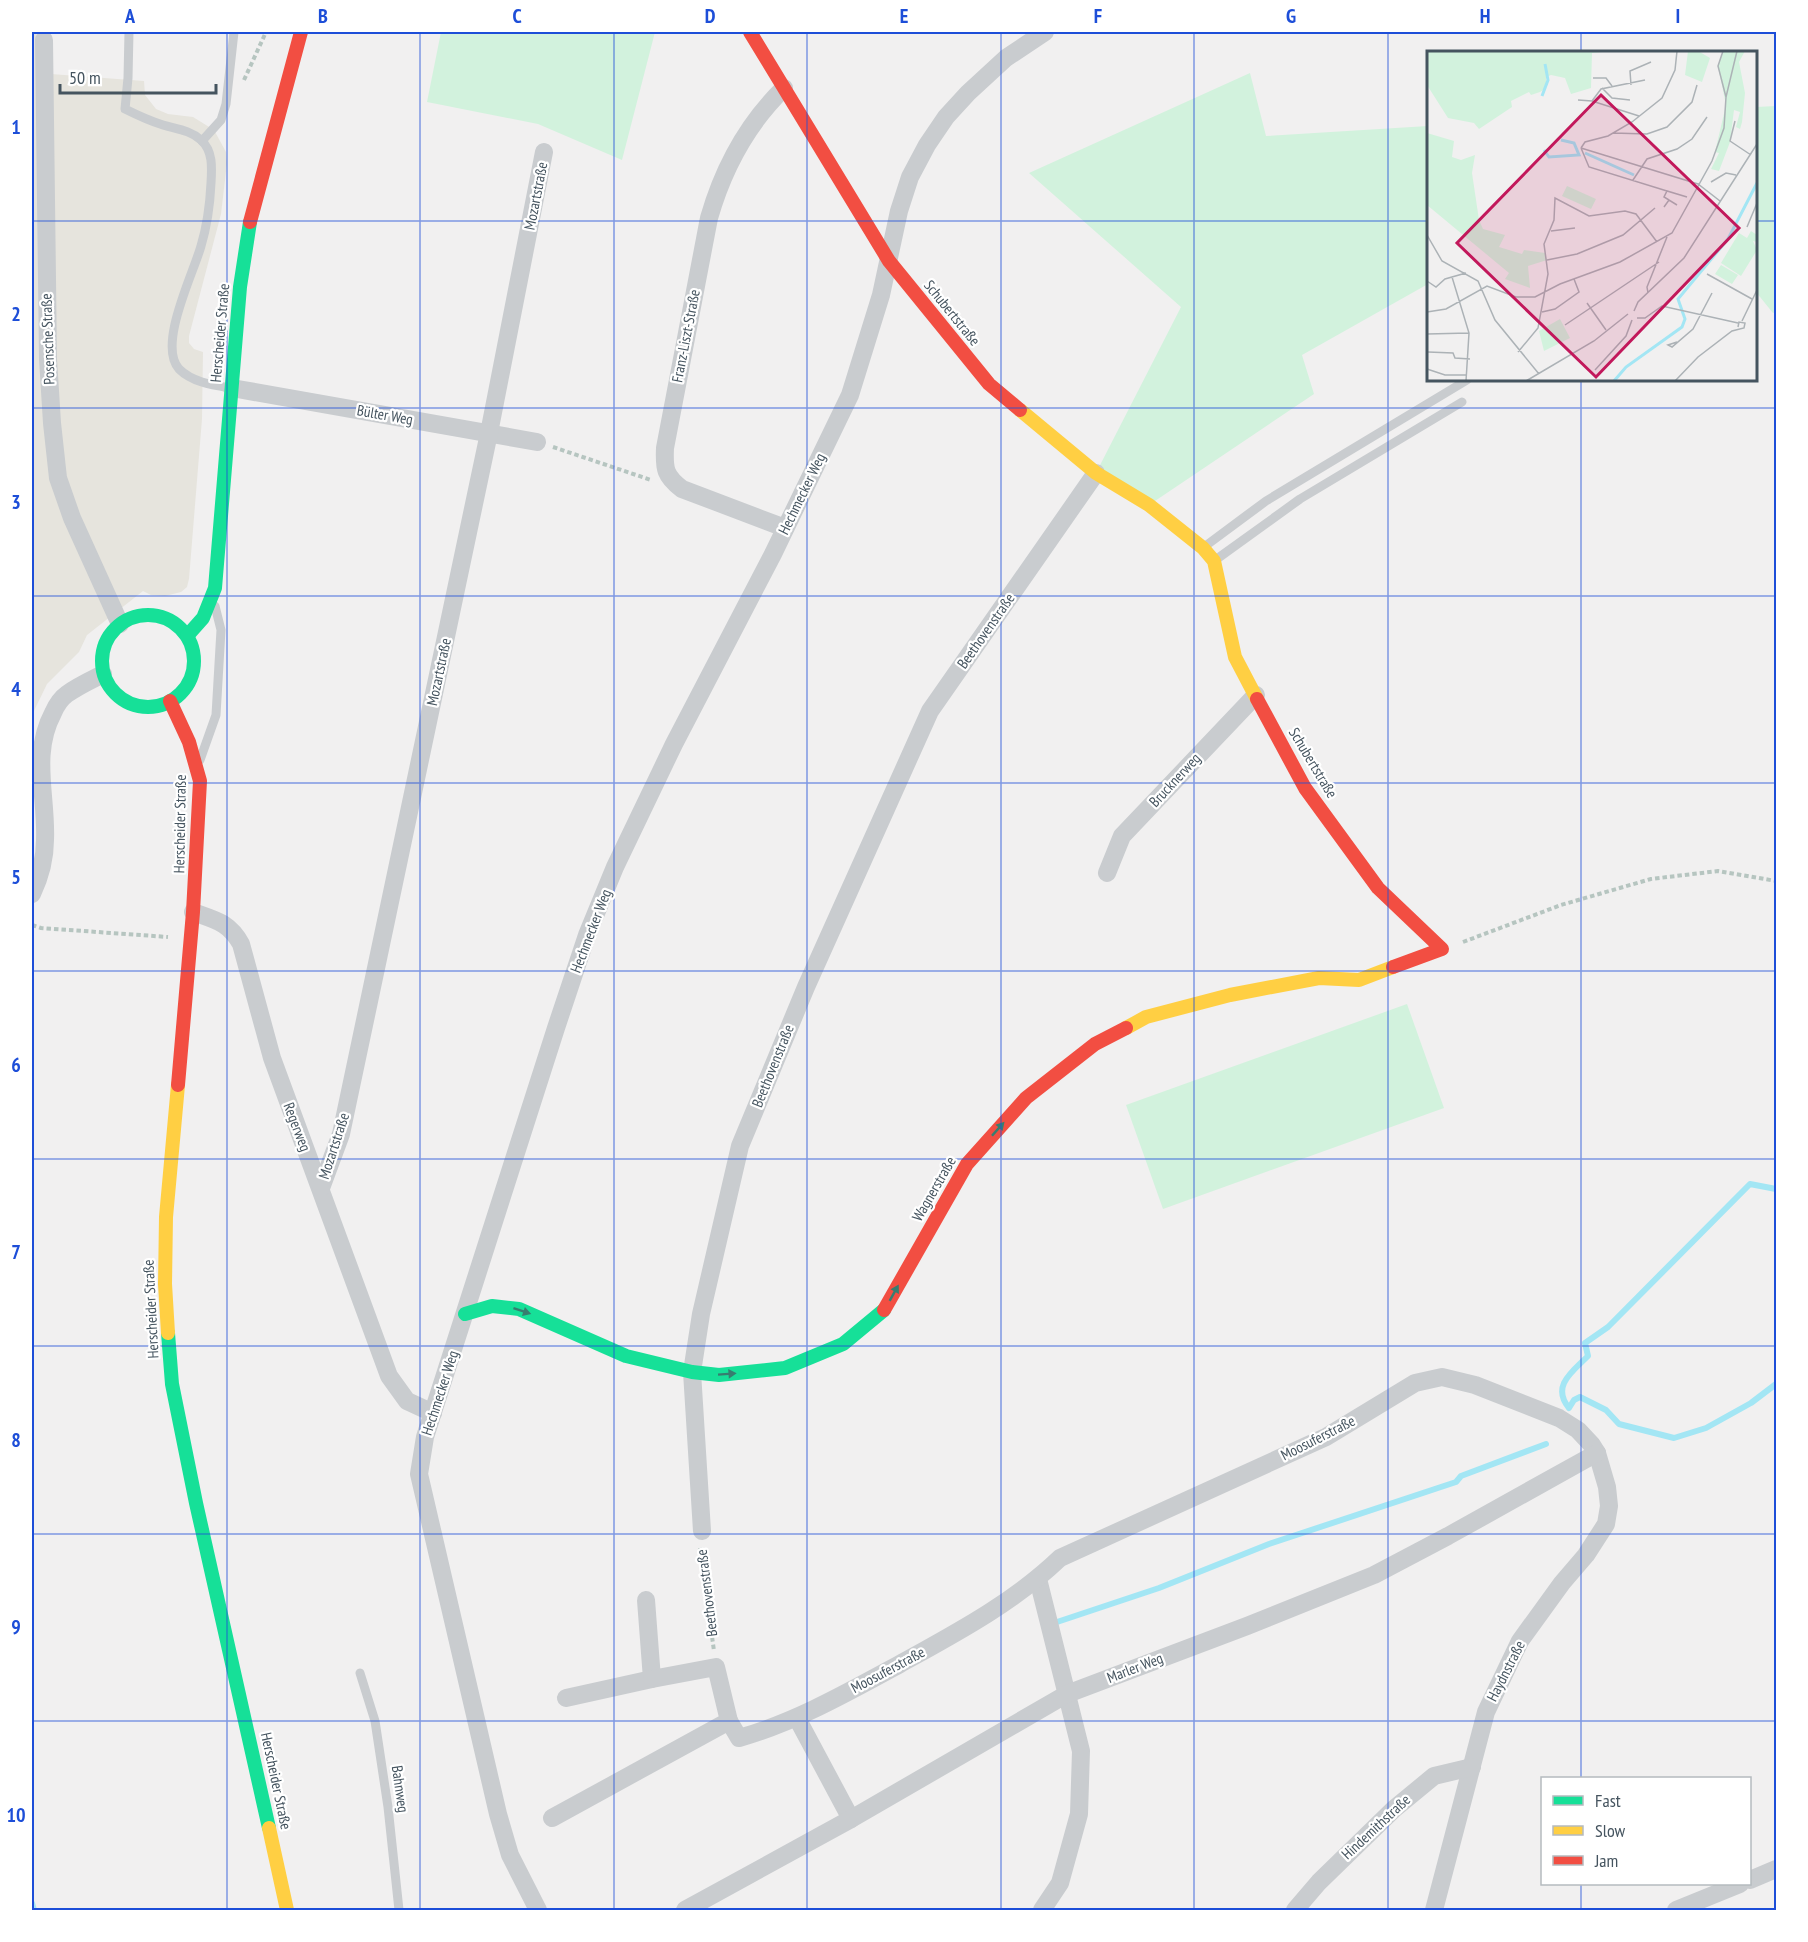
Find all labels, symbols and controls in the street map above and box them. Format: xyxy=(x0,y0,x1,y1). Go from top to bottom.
text: A xyxy=(124,3,136,29)
text: B xyxy=(318,3,328,29)
text: C xyxy=(512,3,522,29)
text: D xyxy=(705,3,716,29)
text: E xyxy=(900,3,908,29)
text: F xyxy=(1094,3,1102,29)
text: G xyxy=(1286,3,1296,29)
text: H xyxy=(1480,3,1490,29)
text: I xyxy=(1676,3,1680,29)
inset map xyxy=(1427,51,1757,381)
scale bar xyxy=(60,57,216,95)
text: 50 m xyxy=(69,66,101,89)
text: 1 xyxy=(11,114,21,140)
street label: Mozartstraße xyxy=(520,160,551,231)
street label: Schubertstraße xyxy=(920,276,985,349)
street label: Herscheider Straße xyxy=(206,283,233,383)
street label: Franz-Liszt-Straße xyxy=(667,288,704,384)
street label: Posensche Straße xyxy=(36,293,59,385)
text: 2 xyxy=(11,301,21,327)
street label: Bülter Weg xyxy=(356,400,415,429)
street label: Hechmecker Weg xyxy=(774,450,829,538)
text: 3 xyxy=(11,489,21,515)
street label: Beethovenstraße xyxy=(953,589,1019,672)
street label: Mozartstraße xyxy=(422,636,455,707)
text: 4 xyxy=(11,676,21,702)
street label: Schubertstraße xyxy=(1285,724,1342,801)
street label: Brucknerweg xyxy=(1145,749,1204,811)
street label: Herscheider Straße xyxy=(169,774,190,874)
text: 5 xyxy=(11,864,21,890)
street label: Hechmecker Weg xyxy=(566,886,615,975)
street label: Beethovenstraße xyxy=(747,1022,798,1110)
text: 6 xyxy=(11,1052,21,1078)
street label: Regerweg xyxy=(280,1100,315,1154)
street label: Mozartstraße xyxy=(314,1110,353,1181)
one-way arrow xyxy=(991,1122,1004,1137)
street label: Wagnerstraße xyxy=(907,1153,960,1225)
text: 7 xyxy=(11,1239,21,1265)
street label: Herscheider Straße xyxy=(138,1259,163,1359)
one-way arrow xyxy=(889,1284,899,1301)
one-way arrow xyxy=(513,1307,531,1316)
street label: Hechmecker Weg xyxy=(417,1348,462,1438)
one-way arrow xyxy=(717,1369,736,1379)
street label: Moosuferstraße xyxy=(1277,1411,1358,1464)
text: 8 xyxy=(11,1427,21,1453)
street label: Beethovenstraße xyxy=(692,1548,721,1638)
text: 9 xyxy=(11,1614,21,1640)
street label: Haydnstraße xyxy=(1482,1637,1529,1704)
street label: Moosuferstraße xyxy=(848,1642,928,1697)
street label: Marler Weg xyxy=(1104,1648,1166,1687)
street label: Herscheider Straße xyxy=(257,1731,296,1831)
street label: Bahnweg xyxy=(388,1764,413,1814)
legend xyxy=(1541,1777,1751,1885)
text: Fast xyxy=(1595,1789,1621,1812)
street label: Hindemithstraße xyxy=(1337,1790,1414,1863)
text: 10 xyxy=(6,1802,26,1828)
text: Slow xyxy=(1595,1819,1626,1842)
text: Jam xyxy=(1594,1849,1618,1872)

